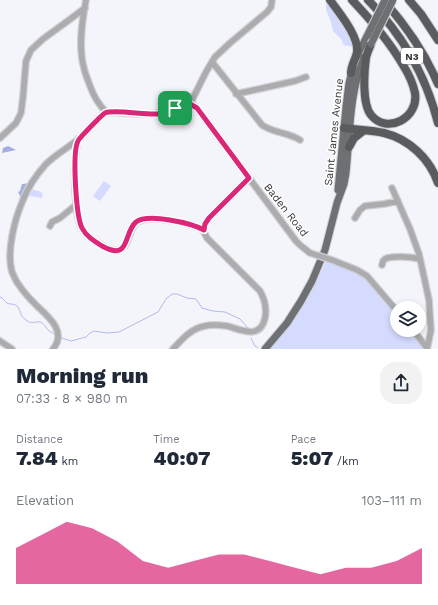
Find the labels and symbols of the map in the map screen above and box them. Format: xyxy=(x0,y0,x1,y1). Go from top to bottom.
road number: N3 xyxy=(401,48,423,64)
street label: Saint James Avenue xyxy=(322,78,346,186)
pin xyxy=(158,91,192,125)
street label: Baden Road xyxy=(261,181,311,239)

